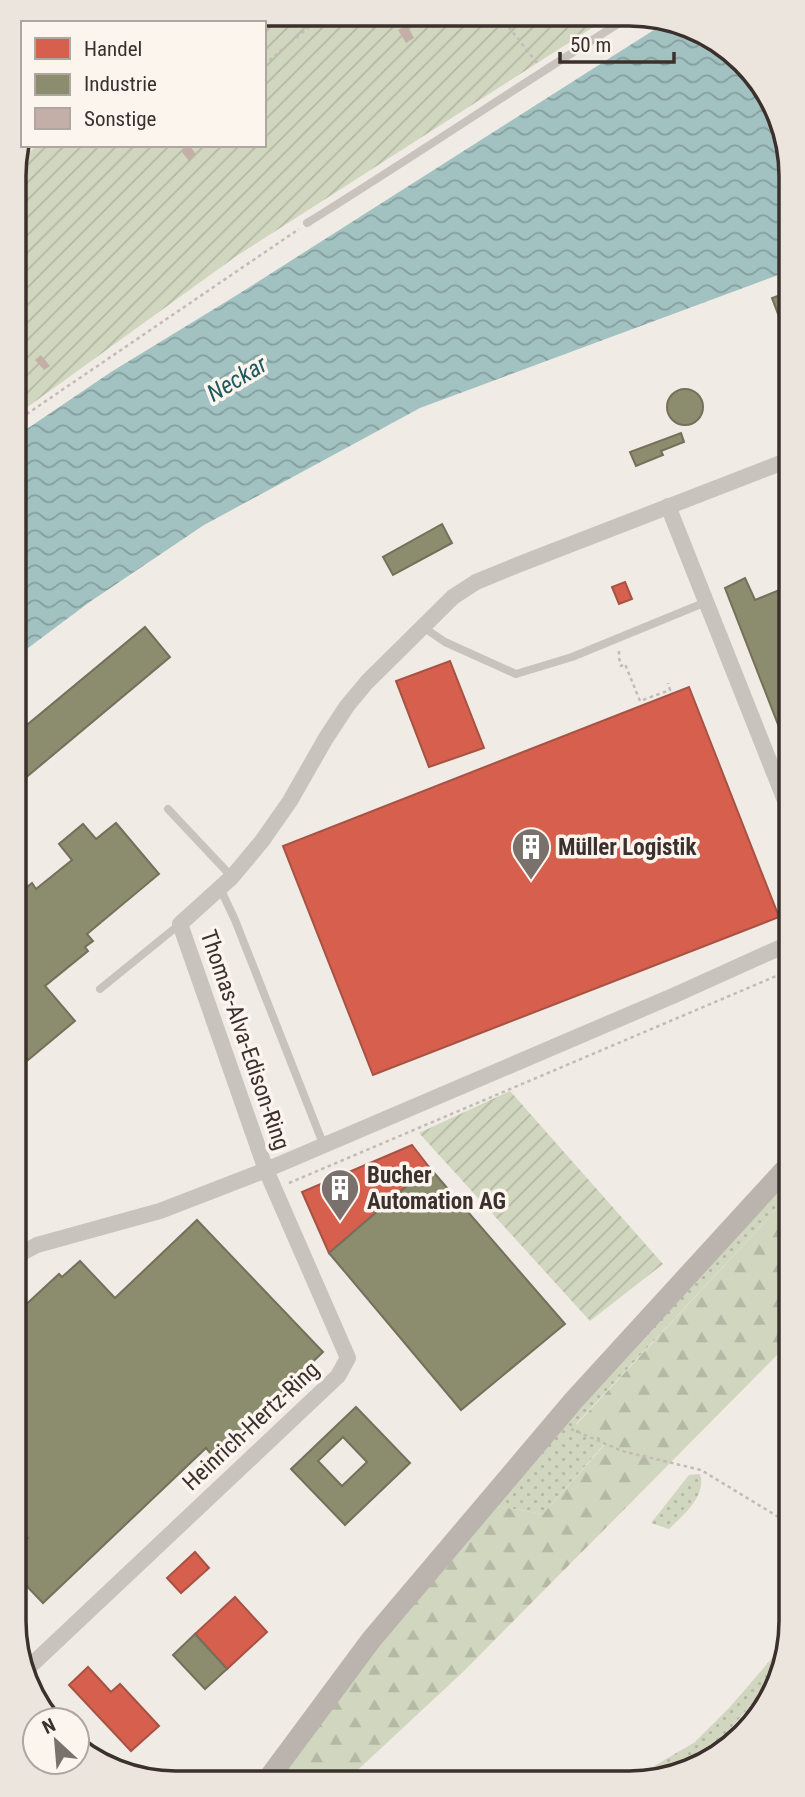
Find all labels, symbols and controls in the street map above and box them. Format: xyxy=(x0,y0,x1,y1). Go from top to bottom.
legend xyxy=(21,21,266,147)
scale bar xyxy=(560,21,674,65)
text: 50 m xyxy=(570,33,611,57)
text: Handel xyxy=(84,37,142,61)
text: Industrie xyxy=(84,72,157,96)
text: Sonstige xyxy=(84,107,157,131)
water label: Neckar xyxy=(202,350,273,408)
building icon: Müller Logistik xyxy=(510,826,552,881)
place label: Müller Logistik xyxy=(558,834,697,861)
street label: Thomas-Alva-Edison-Ring xyxy=(195,926,295,1154)
place label: Bucher Automation AG xyxy=(367,1162,506,1215)
building icon: Bucher Automation AG xyxy=(319,1167,361,1222)
street label: Heinrich-Hertz-Ring xyxy=(177,1356,325,1496)
north arrow xyxy=(21,1706,91,1776)
text: N xyxy=(38,1713,59,1739)

